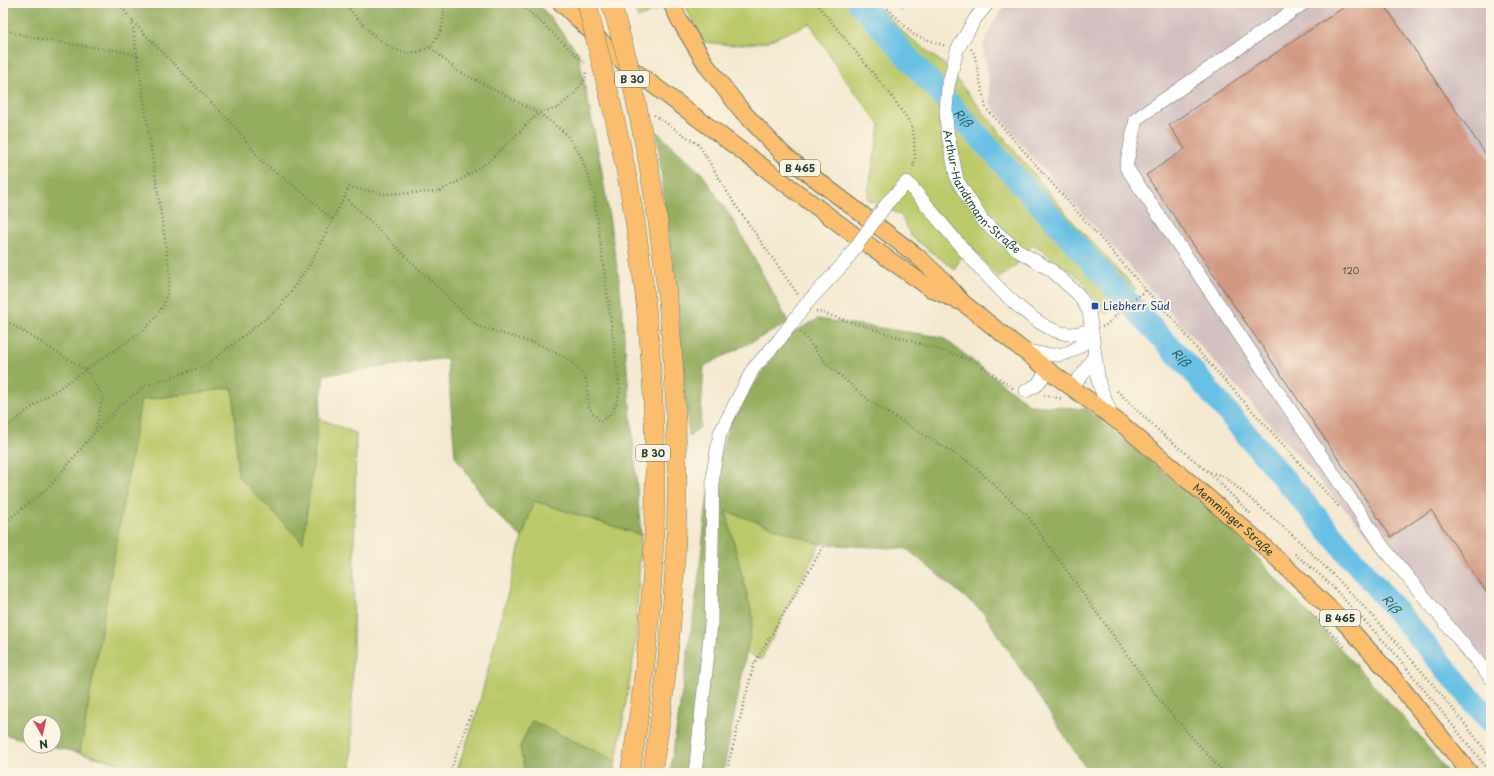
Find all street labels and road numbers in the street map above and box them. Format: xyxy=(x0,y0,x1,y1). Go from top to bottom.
road number: B 30 xyxy=(615,71,649,87)
street label: Arthur-Handtmann-Straße xyxy=(939,128,1025,257)
road number: B 465 xyxy=(780,160,820,176)
road number: B 30 xyxy=(636,445,670,461)
street label: Memminger Straße xyxy=(1189,479,1278,560)
road number: B 465 xyxy=(1320,610,1360,626)

